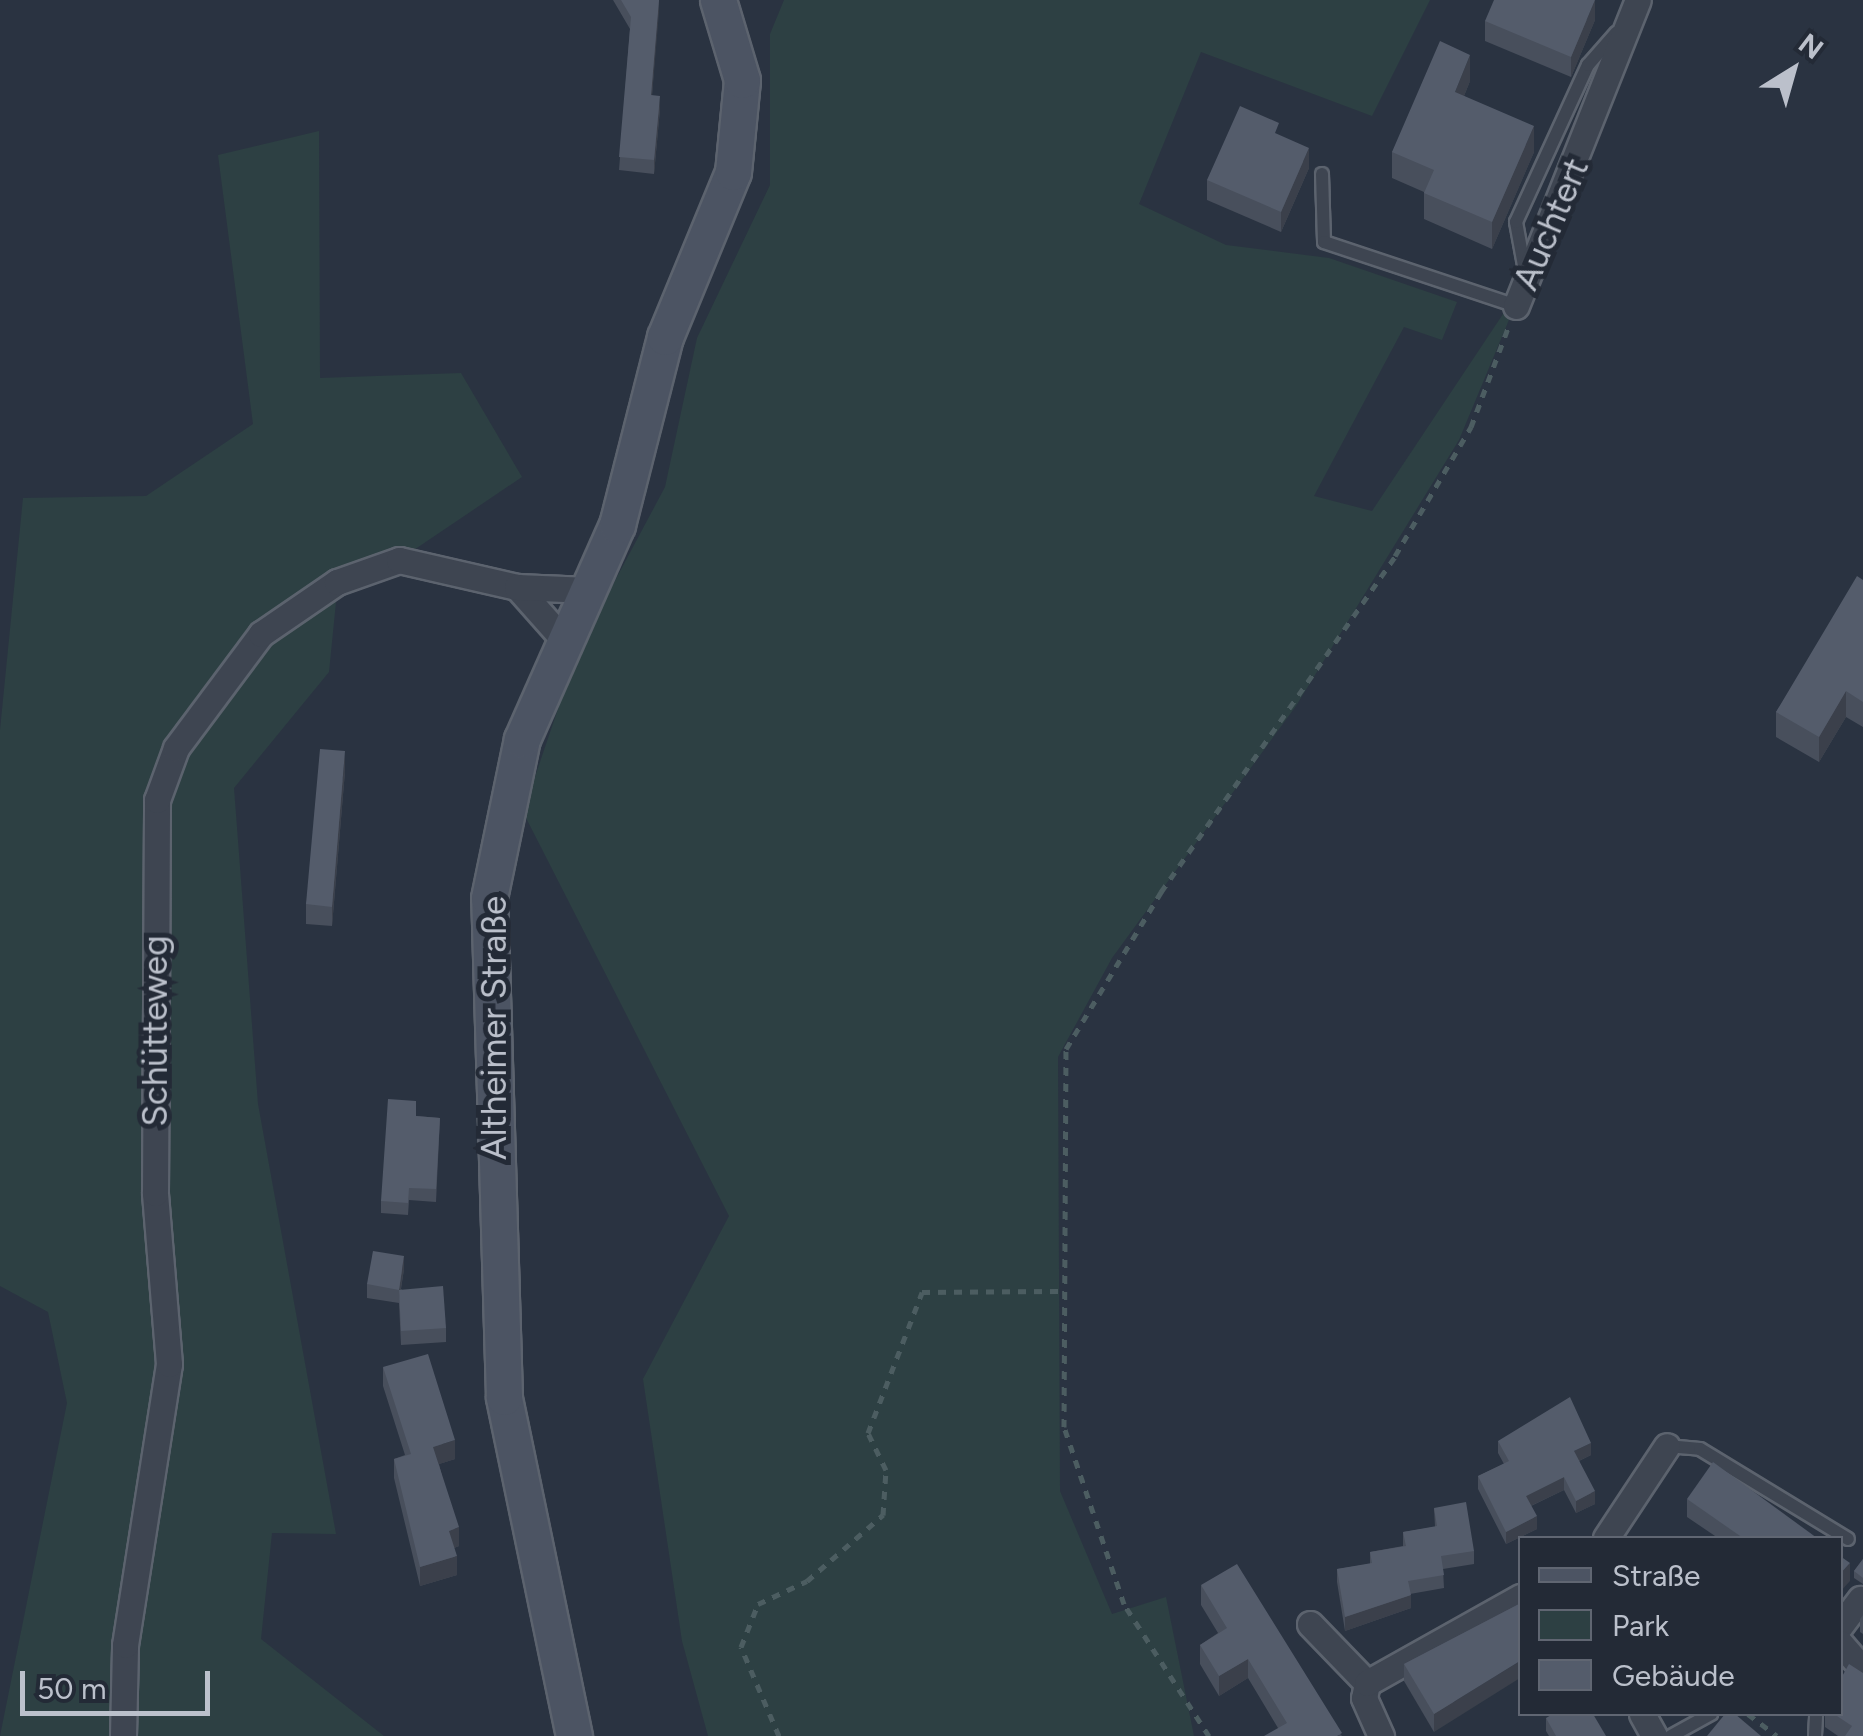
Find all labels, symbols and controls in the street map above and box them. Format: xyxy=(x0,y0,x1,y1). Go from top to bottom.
north arrow xyxy=(1743,20,1843,120)
text: N xyxy=(1792,26,1830,66)
street label: Auchtert xyxy=(1505,152,1597,296)
street label: Altheimer Straße xyxy=(473,896,515,1160)
street label: Schütteweg xyxy=(134,935,176,1127)
legend xyxy=(1518,1536,1843,1716)
text: Straße xyxy=(1612,1557,1701,1594)
text: Park xyxy=(1612,1607,1669,1644)
scale bar xyxy=(25,1651,215,1713)
text: Gebäude xyxy=(1612,1657,1735,1694)
text: 50 m xyxy=(37,1670,106,1707)

